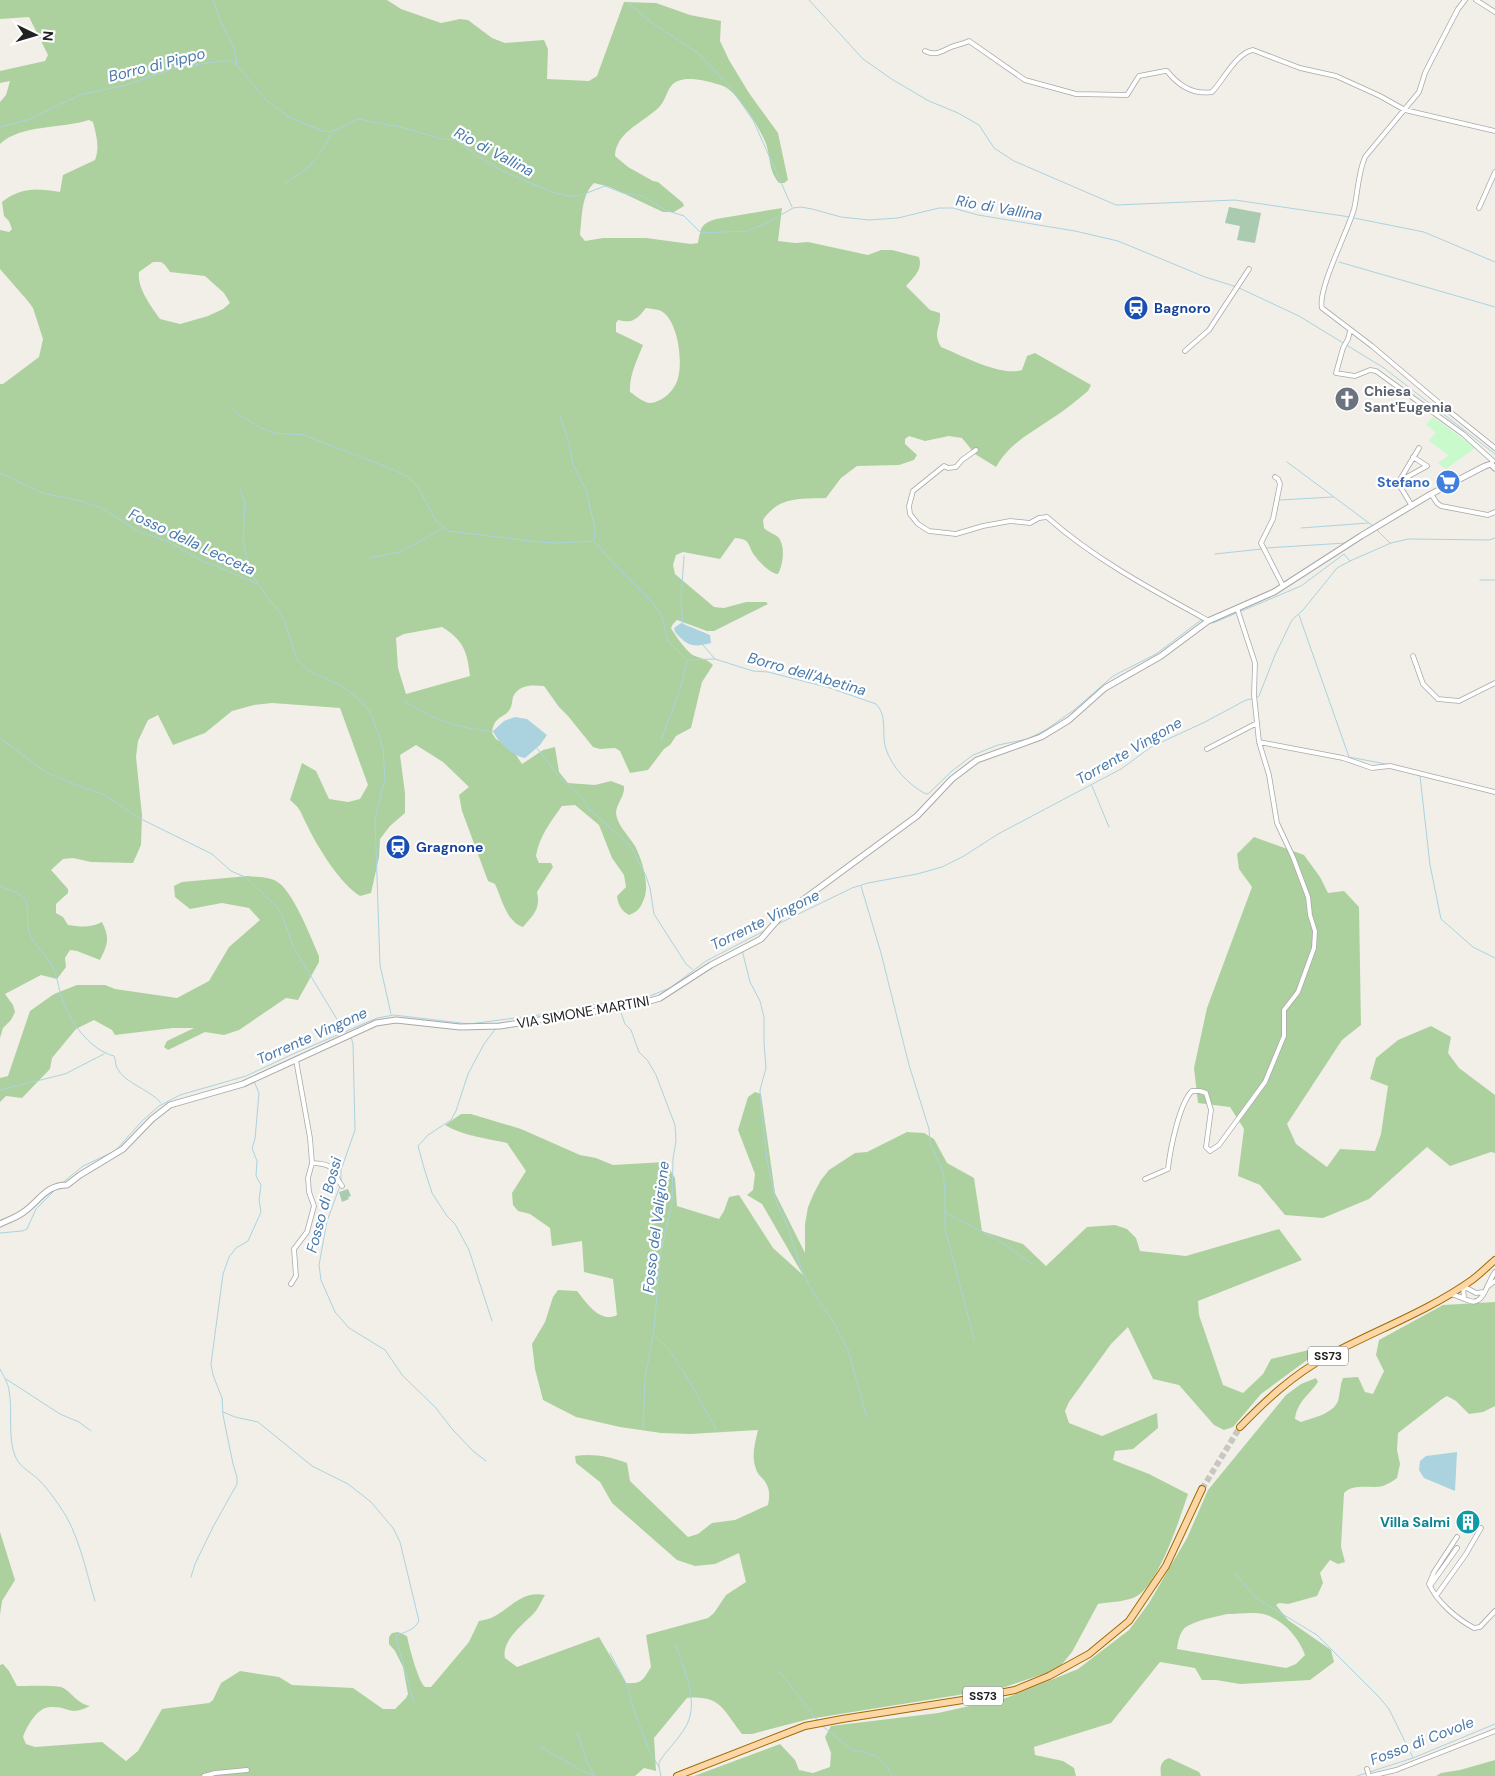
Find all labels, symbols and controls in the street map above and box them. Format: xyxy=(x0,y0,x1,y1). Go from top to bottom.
north arrow xyxy=(10,10,60,60)
text: N xyxy=(39,30,57,42)
water label: Borro di Pippo xyxy=(106,43,208,87)
water label: Rio di Vallina xyxy=(451,123,537,181)
water label: Rio di Vallina xyxy=(954,191,1044,225)
station icon: Bagnoro xyxy=(1123,295,1149,321)
place label: Bagnoro xyxy=(1154,299,1211,317)
place label: Chiesa Sant'Eugenia xyxy=(1364,382,1452,416)
church icon: Chiesa Sant'Eugenia xyxy=(1334,386,1360,412)
supermarket icon: Stefano xyxy=(1435,469,1461,495)
place label: Stefano xyxy=(1377,473,1430,491)
water label: Fosso della Lecceta xyxy=(125,504,259,580)
water label: Borro dell'Abetina xyxy=(745,648,869,700)
water label: Torrente Vingone xyxy=(1072,712,1186,789)
station icon: Gragnone xyxy=(385,834,411,860)
place label: Gragnone xyxy=(416,838,483,856)
water label: Torrente Vingone xyxy=(707,885,823,955)
street label: VIA SIMONE MARTINI xyxy=(515,991,651,1033)
water label: Torrente Vingone xyxy=(254,1002,371,1069)
water label: Fosso di Bossi xyxy=(302,1155,346,1255)
water label: Fosso del Valigione xyxy=(638,1160,674,1294)
road number: SS73 xyxy=(1308,1346,1348,1365)
building icon: Villa Salmi xyxy=(1455,1509,1481,1535)
place label: Villa Salmi xyxy=(1380,1513,1450,1531)
road number: SS73 xyxy=(963,1686,1003,1705)
water label: Fosso di Covole xyxy=(1367,1712,1477,1770)

